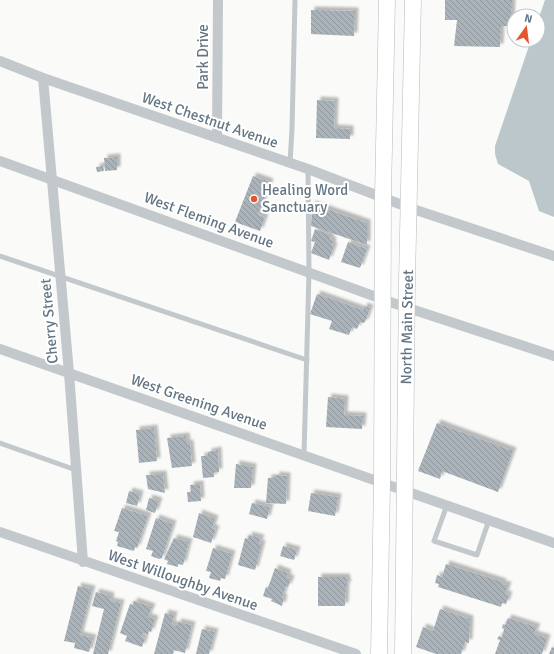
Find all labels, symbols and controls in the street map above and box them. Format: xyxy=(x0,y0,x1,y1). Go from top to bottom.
north arrow xyxy=(506,8,546,48)
text: N xyxy=(523,12,534,26)
street label: Park Drive xyxy=(194,24,212,90)
street label: West Chestnut Avenue xyxy=(139,88,281,152)
place label: Healing Word Sanctuary xyxy=(262,181,348,216)
street label: West Fleming Avenue xyxy=(142,188,276,252)
marker: Healing Word Sanctuary xyxy=(249,194,259,204)
street label: North Main Street xyxy=(397,269,417,385)
street label: Cherry Street xyxy=(36,278,62,364)
street label: West Greening Avenue xyxy=(128,370,270,434)
street label: West Willoughby Avenue xyxy=(106,546,260,614)

